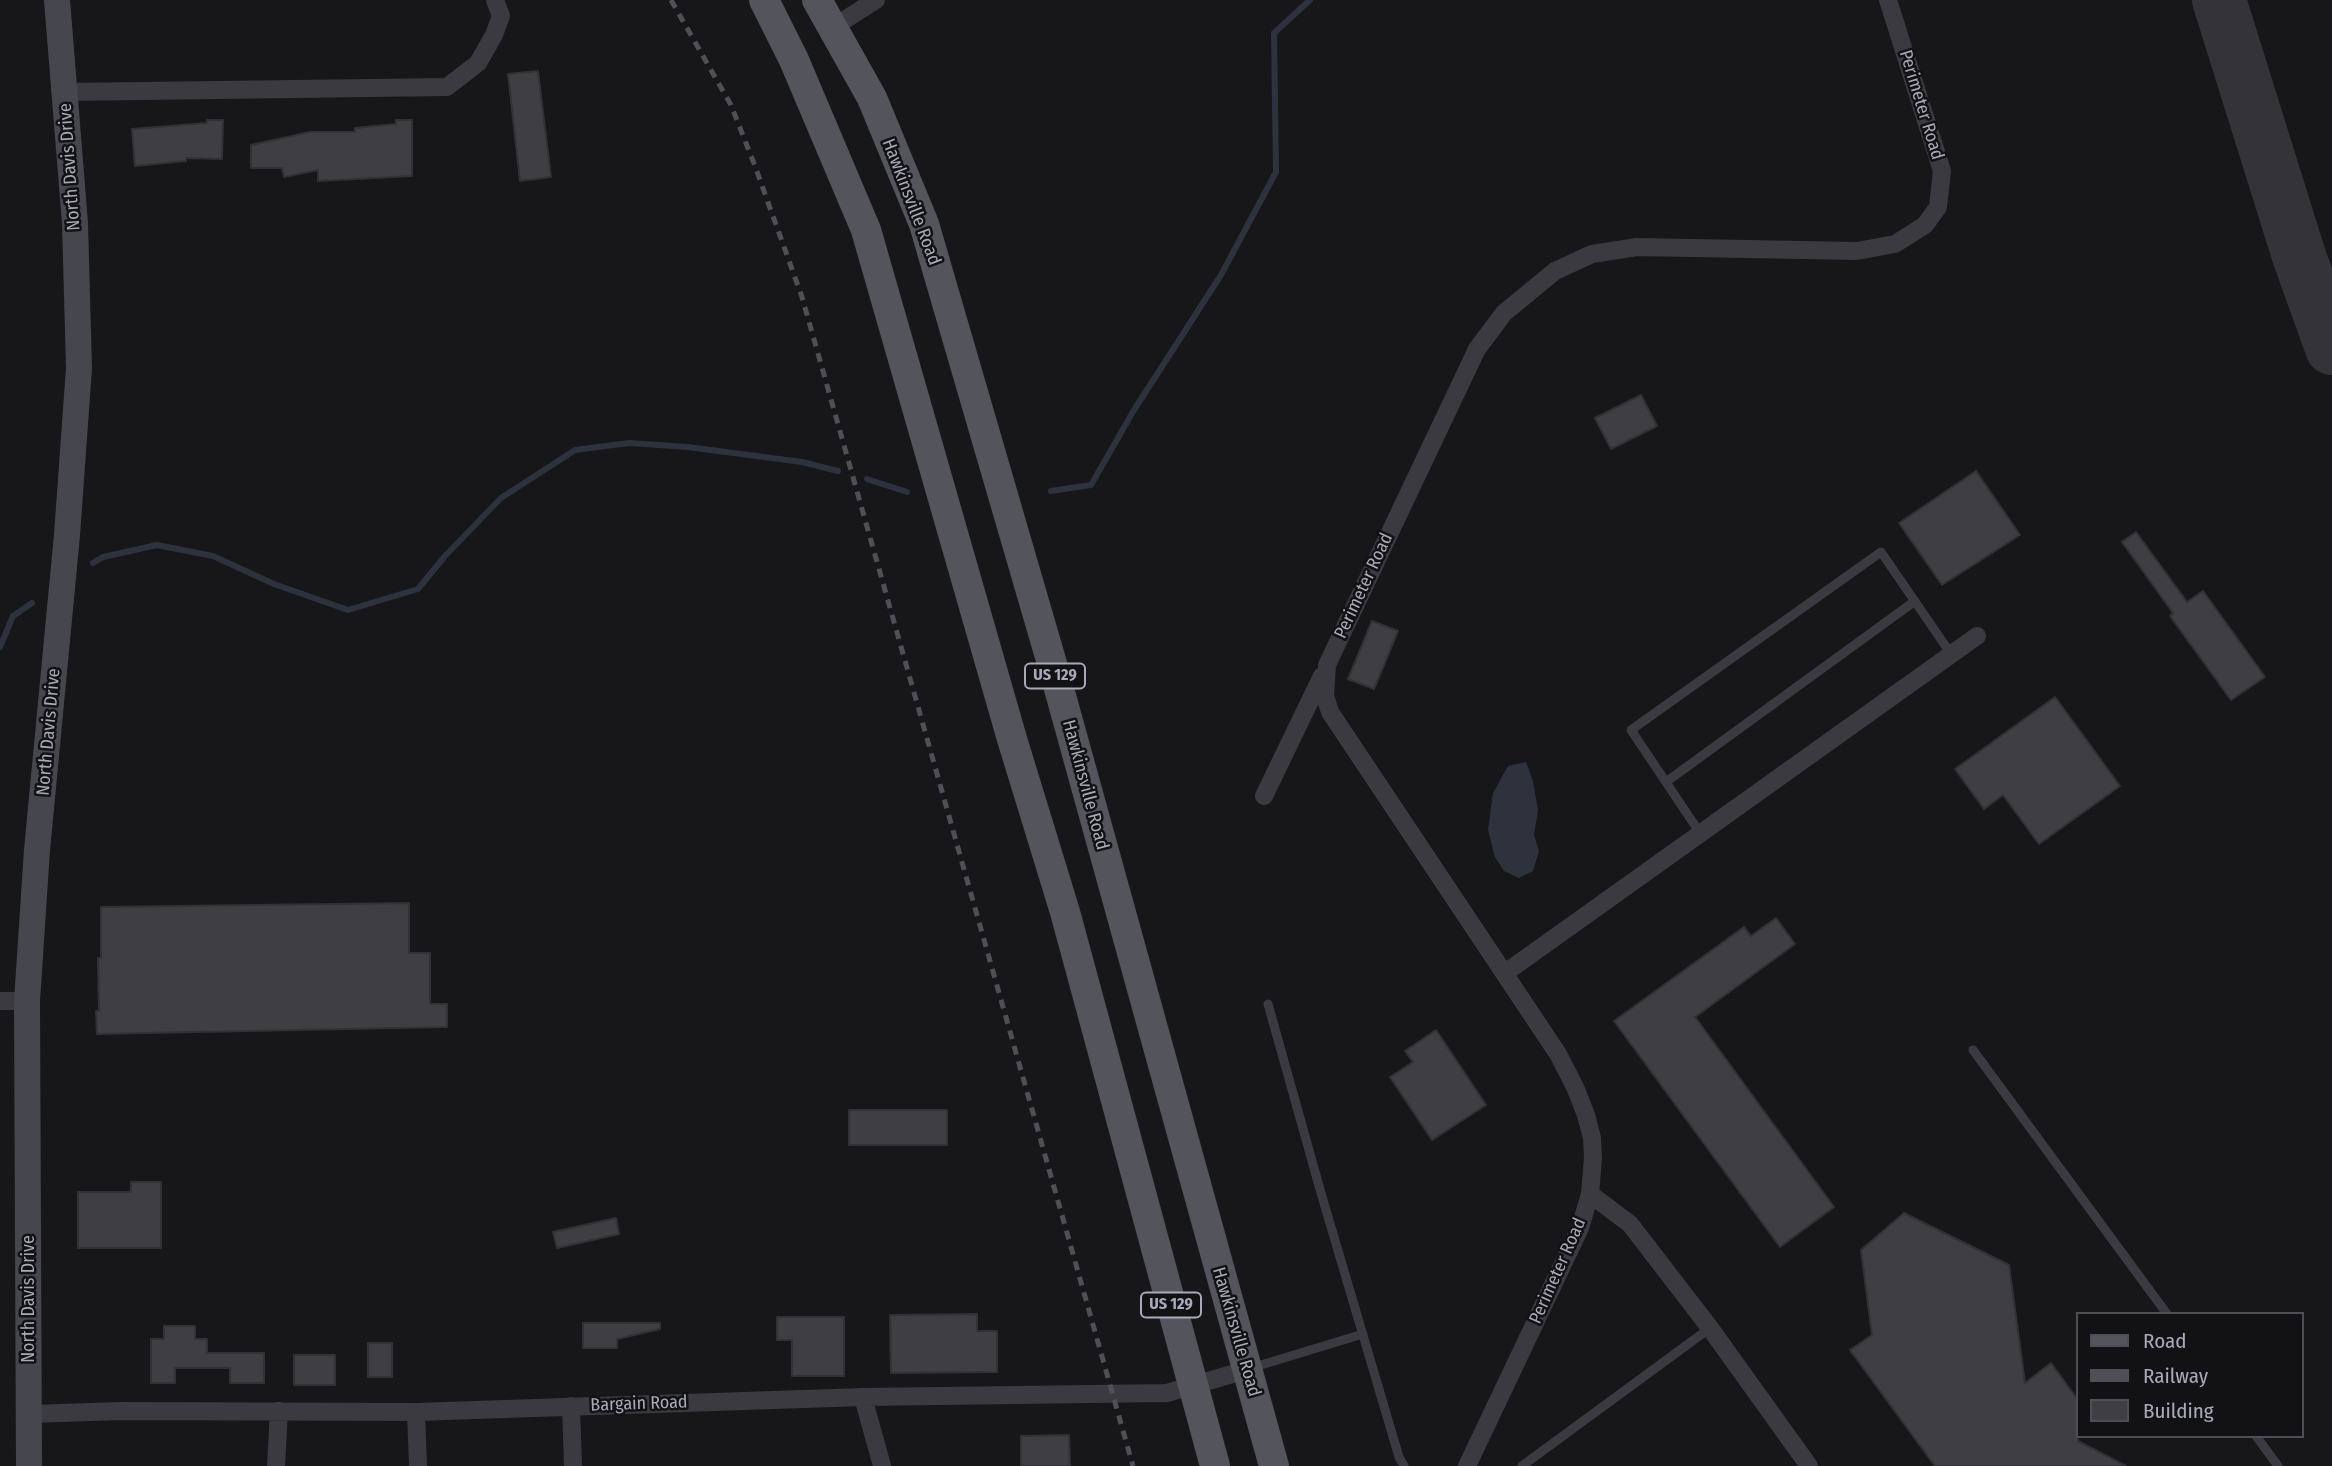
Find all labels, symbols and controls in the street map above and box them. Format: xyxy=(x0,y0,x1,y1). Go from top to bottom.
street label: Perimeter Road xyxy=(1894,47,1948,163)
street label: North Davis Drive xyxy=(55,103,85,231)
street label: Hawkinsville Road xyxy=(877,136,945,268)
street label: Perimeter Road xyxy=(1330,530,1398,642)
road number: US 129 xyxy=(1025,664,1085,688)
street label: North Davis Drive xyxy=(33,667,65,797)
street label: Hawkinsville Road xyxy=(1057,718,1113,852)
street label: Perimeter Road xyxy=(1525,1215,1591,1327)
street label: North Davis Drive xyxy=(18,1235,40,1363)
street label: Hawkinsville Road xyxy=(1207,1265,1265,1399)
road number: US 129 xyxy=(1141,1292,1201,1317)
legend xyxy=(2076,1312,2304,1438)
text: Road xyxy=(2143,1328,2187,1354)
text: Railway xyxy=(2143,1363,2208,1389)
street label: Bargain Road xyxy=(590,1392,688,1416)
text: Building xyxy=(2143,1398,2214,1424)

